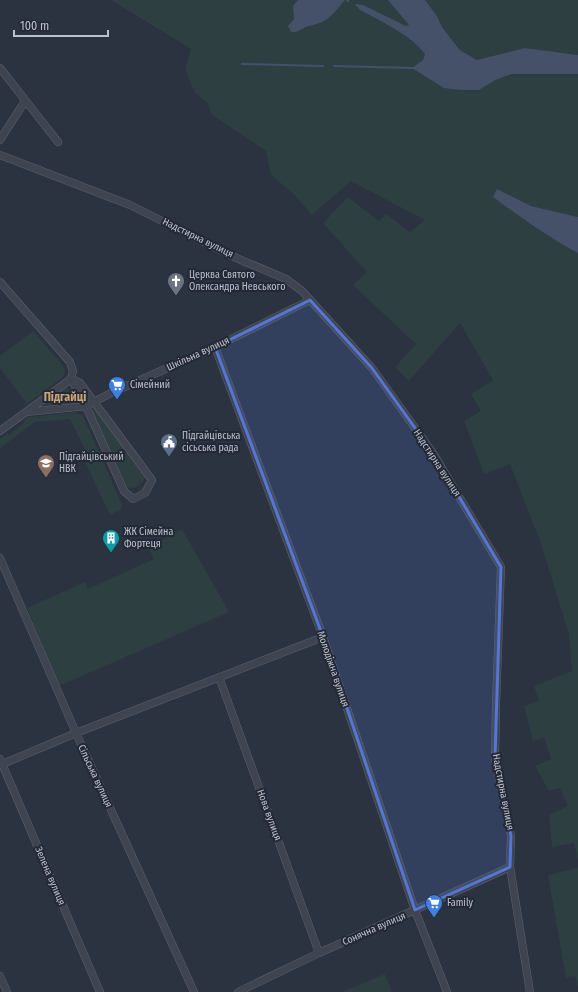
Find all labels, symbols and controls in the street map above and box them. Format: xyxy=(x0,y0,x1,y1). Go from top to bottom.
scale bar xyxy=(14,12,108,38)
text: 100 m xyxy=(20,19,49,33)
street label: Надстирна вулиця xyxy=(160,216,236,260)
place label: Церква Святого Олександра Невського xyxy=(189,269,285,293)
church icon: Церква Святого Олександра Невського xyxy=(166,271,186,296)
street label: Шкільна вулиця xyxy=(164,333,231,374)
supermarket icon: Сімейний xyxy=(107,375,127,400)
place label: Сімейний xyxy=(130,378,170,391)
district label: Підгайці xyxy=(44,390,86,404)
street label: Надстирна вулиця xyxy=(411,427,463,499)
place label: Підгайцівська сісьська рада xyxy=(182,429,241,454)
public building icon: Підгайцівська сісьська рада xyxy=(159,432,179,457)
place label: Підгайцівський НВК xyxy=(59,450,124,475)
school or university icon: Підгайцівський НВК xyxy=(36,453,56,478)
place label: ЖК Сімейна Фортеця xyxy=(124,525,173,550)
building icon: ЖК Сімейна Фортеця xyxy=(101,528,121,553)
street label: Молодіжна вулиця xyxy=(314,629,353,708)
street label: Сільська вулиця xyxy=(75,742,116,809)
street label: Надстирна вулиця xyxy=(490,753,516,831)
street label: Нова вулиця xyxy=(254,788,284,842)
street label: Зелена вулиця xyxy=(32,845,68,907)
supermarket icon: Family xyxy=(424,893,444,918)
place label: Family xyxy=(447,897,473,909)
street label: Сонячна вулиця xyxy=(341,910,408,948)

